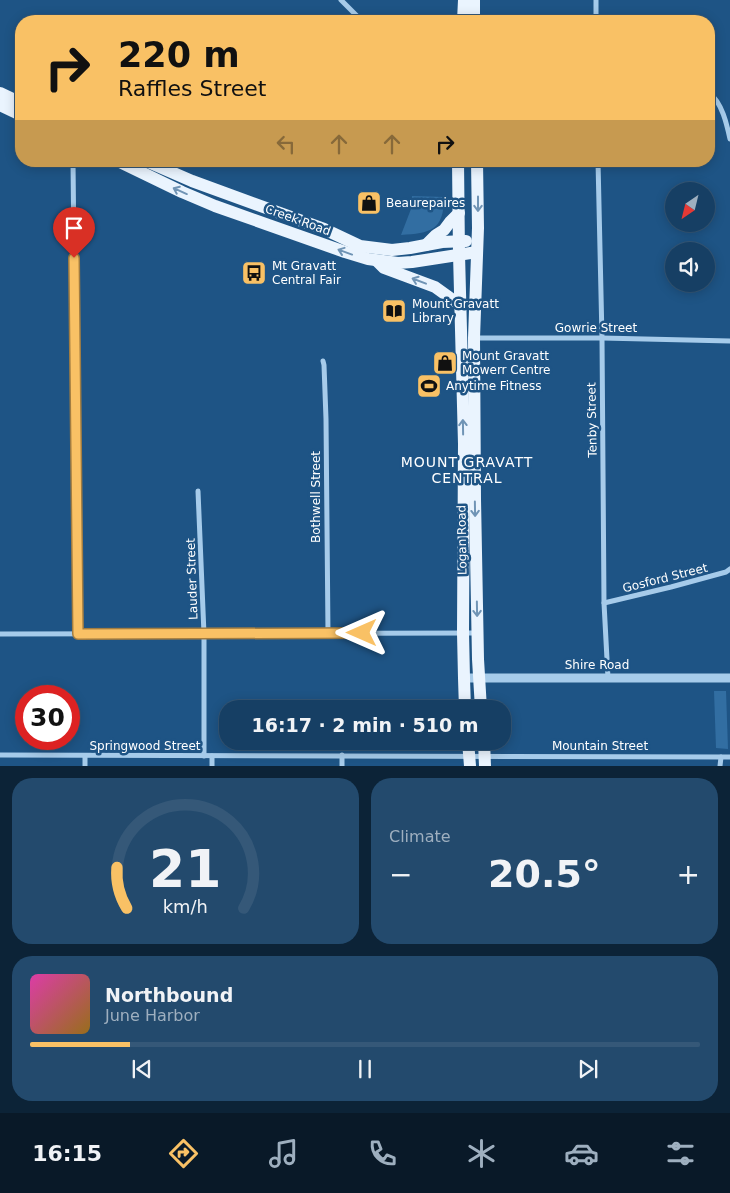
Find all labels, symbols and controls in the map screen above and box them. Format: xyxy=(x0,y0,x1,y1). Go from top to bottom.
icon: right xyxy=(35,35,100,100)
text: 220 m xyxy=(118,35,240,75)
text: Raffles Street xyxy=(118,76,266,101)
icon: left xyxy=(272,130,300,158)
icon: ahead xyxy=(325,130,353,158)
icon: ahead xyxy=(378,130,406,158)
icon: right xyxy=(431,130,459,158)
north arrow xyxy=(665,182,715,232)
map controls xyxy=(665,182,715,292)
one-way arrow xyxy=(173,185,188,195)
shop icon: Beaurepaires xyxy=(356,190,382,216)
place label: Beaurepaires xyxy=(386,196,465,210)
one-way arrow xyxy=(473,196,483,212)
street label: Creek Road xyxy=(263,202,333,238)
pin xyxy=(53,207,95,258)
icon: arrive xyxy=(60,214,88,242)
button: sound xyxy=(665,242,715,292)
one-way arrow xyxy=(337,247,353,256)
place label: Mt Gravatt Central Fair xyxy=(272,259,341,287)
bus stop icon: Mt Gravatt Central Fair xyxy=(241,260,267,286)
one-way arrow xyxy=(412,276,427,285)
place label: Mount Gravatt Library xyxy=(412,297,499,325)
library icon: Mount Gravatt Library xyxy=(381,298,407,324)
street label: Gowrie Street xyxy=(555,321,637,335)
place label: Mount Gravatt Mowerr Centre xyxy=(462,349,551,377)
shop icon: Mount Gravatt Mowerr Centre xyxy=(432,350,458,376)
sports icon: Anytime Fitness xyxy=(416,373,442,399)
place label: Anytime Fitness xyxy=(446,379,541,393)
street label: Tenby Street xyxy=(584,382,600,459)
one-way arrow xyxy=(458,419,468,436)
street label: Bothwell Street xyxy=(309,451,323,543)
district label: MOUNT GRAVATT CENTRAL xyxy=(401,454,533,486)
one-way arrow xyxy=(470,501,480,517)
street label: Logan Road xyxy=(454,505,470,575)
street label: Lauder Street xyxy=(184,538,200,620)
street label: Gosford Street xyxy=(621,561,709,595)
one-way arrow xyxy=(472,600,482,617)
position arrow xyxy=(335,606,387,658)
street label: Shire Road xyxy=(565,658,629,672)
speed limit sign: 30 xyxy=(15,685,80,750)
text: 16:17 · 2 min · 510 m xyxy=(251,714,479,736)
street label: Springwood Street xyxy=(89,739,201,753)
street label: Mountain Street xyxy=(552,739,648,753)
text: Climate xyxy=(389,827,451,846)
text: 21 xyxy=(149,839,222,899)
text: 20.5° xyxy=(488,852,601,896)
text: − xyxy=(389,858,412,891)
text: + xyxy=(677,858,700,891)
text: km/h xyxy=(163,896,208,917)
text: Northbound xyxy=(105,984,233,1006)
text: June Harbor xyxy=(105,1006,200,1025)
icon: previous xyxy=(128,1055,156,1083)
icon: pause xyxy=(351,1055,379,1083)
icon: next xyxy=(574,1055,602,1083)
icon: directions xyxy=(166,1136,201,1171)
icon: music xyxy=(266,1136,301,1171)
icon: phone xyxy=(365,1136,400,1171)
icon: climate xyxy=(464,1136,499,1171)
icon: car xyxy=(564,1136,599,1171)
icon: filters xyxy=(663,1136,698,1171)
text: 16:15 xyxy=(32,1141,102,1166)

